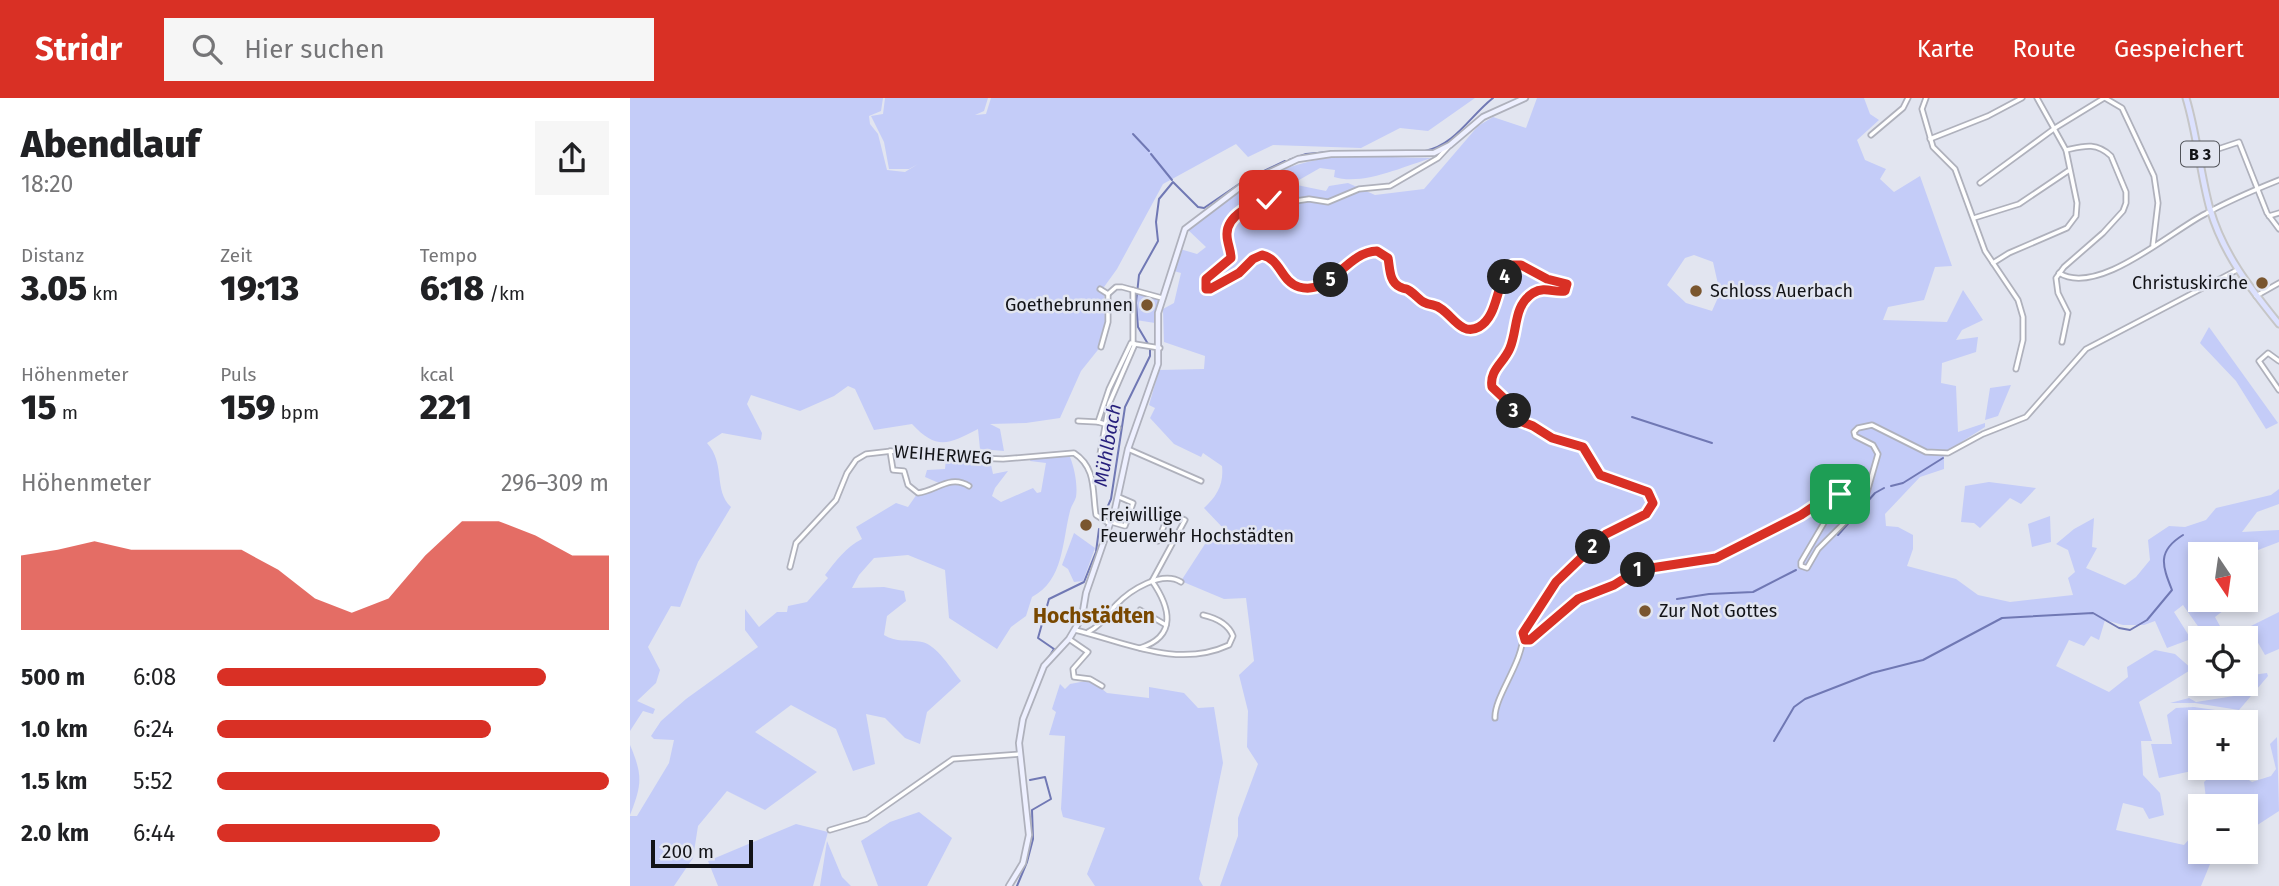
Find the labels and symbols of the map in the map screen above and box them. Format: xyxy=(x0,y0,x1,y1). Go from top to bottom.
road number: B 3 xyxy=(2181,142,2219,166)
pin xyxy=(1239,170,1299,230)
pin: 4 xyxy=(1488,260,1522,294)
pin: 5 xyxy=(1314,262,1348,298)
place label: Christuskirche xyxy=(2132,272,2248,294)
marker: Christuskirche xyxy=(2254,275,2270,291)
place label: Schloss Auerbach xyxy=(1710,280,1853,302)
marker: Schloss Auerbach xyxy=(1688,283,1704,299)
place label: Goethebrunnen xyxy=(1005,294,1133,316)
marker: Goethebrunnen xyxy=(1139,297,1155,313)
pin: 3 xyxy=(1496,394,1532,428)
water label: Mühlbach xyxy=(1089,402,1126,488)
street label: WEIHERWEG xyxy=(893,441,993,469)
pin xyxy=(1810,464,1870,524)
place label: Freiwillige Feuerwehr Hochstädten xyxy=(1100,504,1294,547)
marker: Freiwillige Feuerwehr Hochstädten xyxy=(1078,517,1094,533)
pin: 2 xyxy=(1576,530,1611,564)
north arrow xyxy=(2188,542,2258,612)
pin: 1 xyxy=(1620,552,1656,588)
place label: Zur Not Gottes xyxy=(1659,600,1777,622)
district label: Hochstädten xyxy=(1033,603,1155,629)
marker: Zur Not Gottes xyxy=(1637,603,1653,619)
scale bar xyxy=(651,837,752,869)

